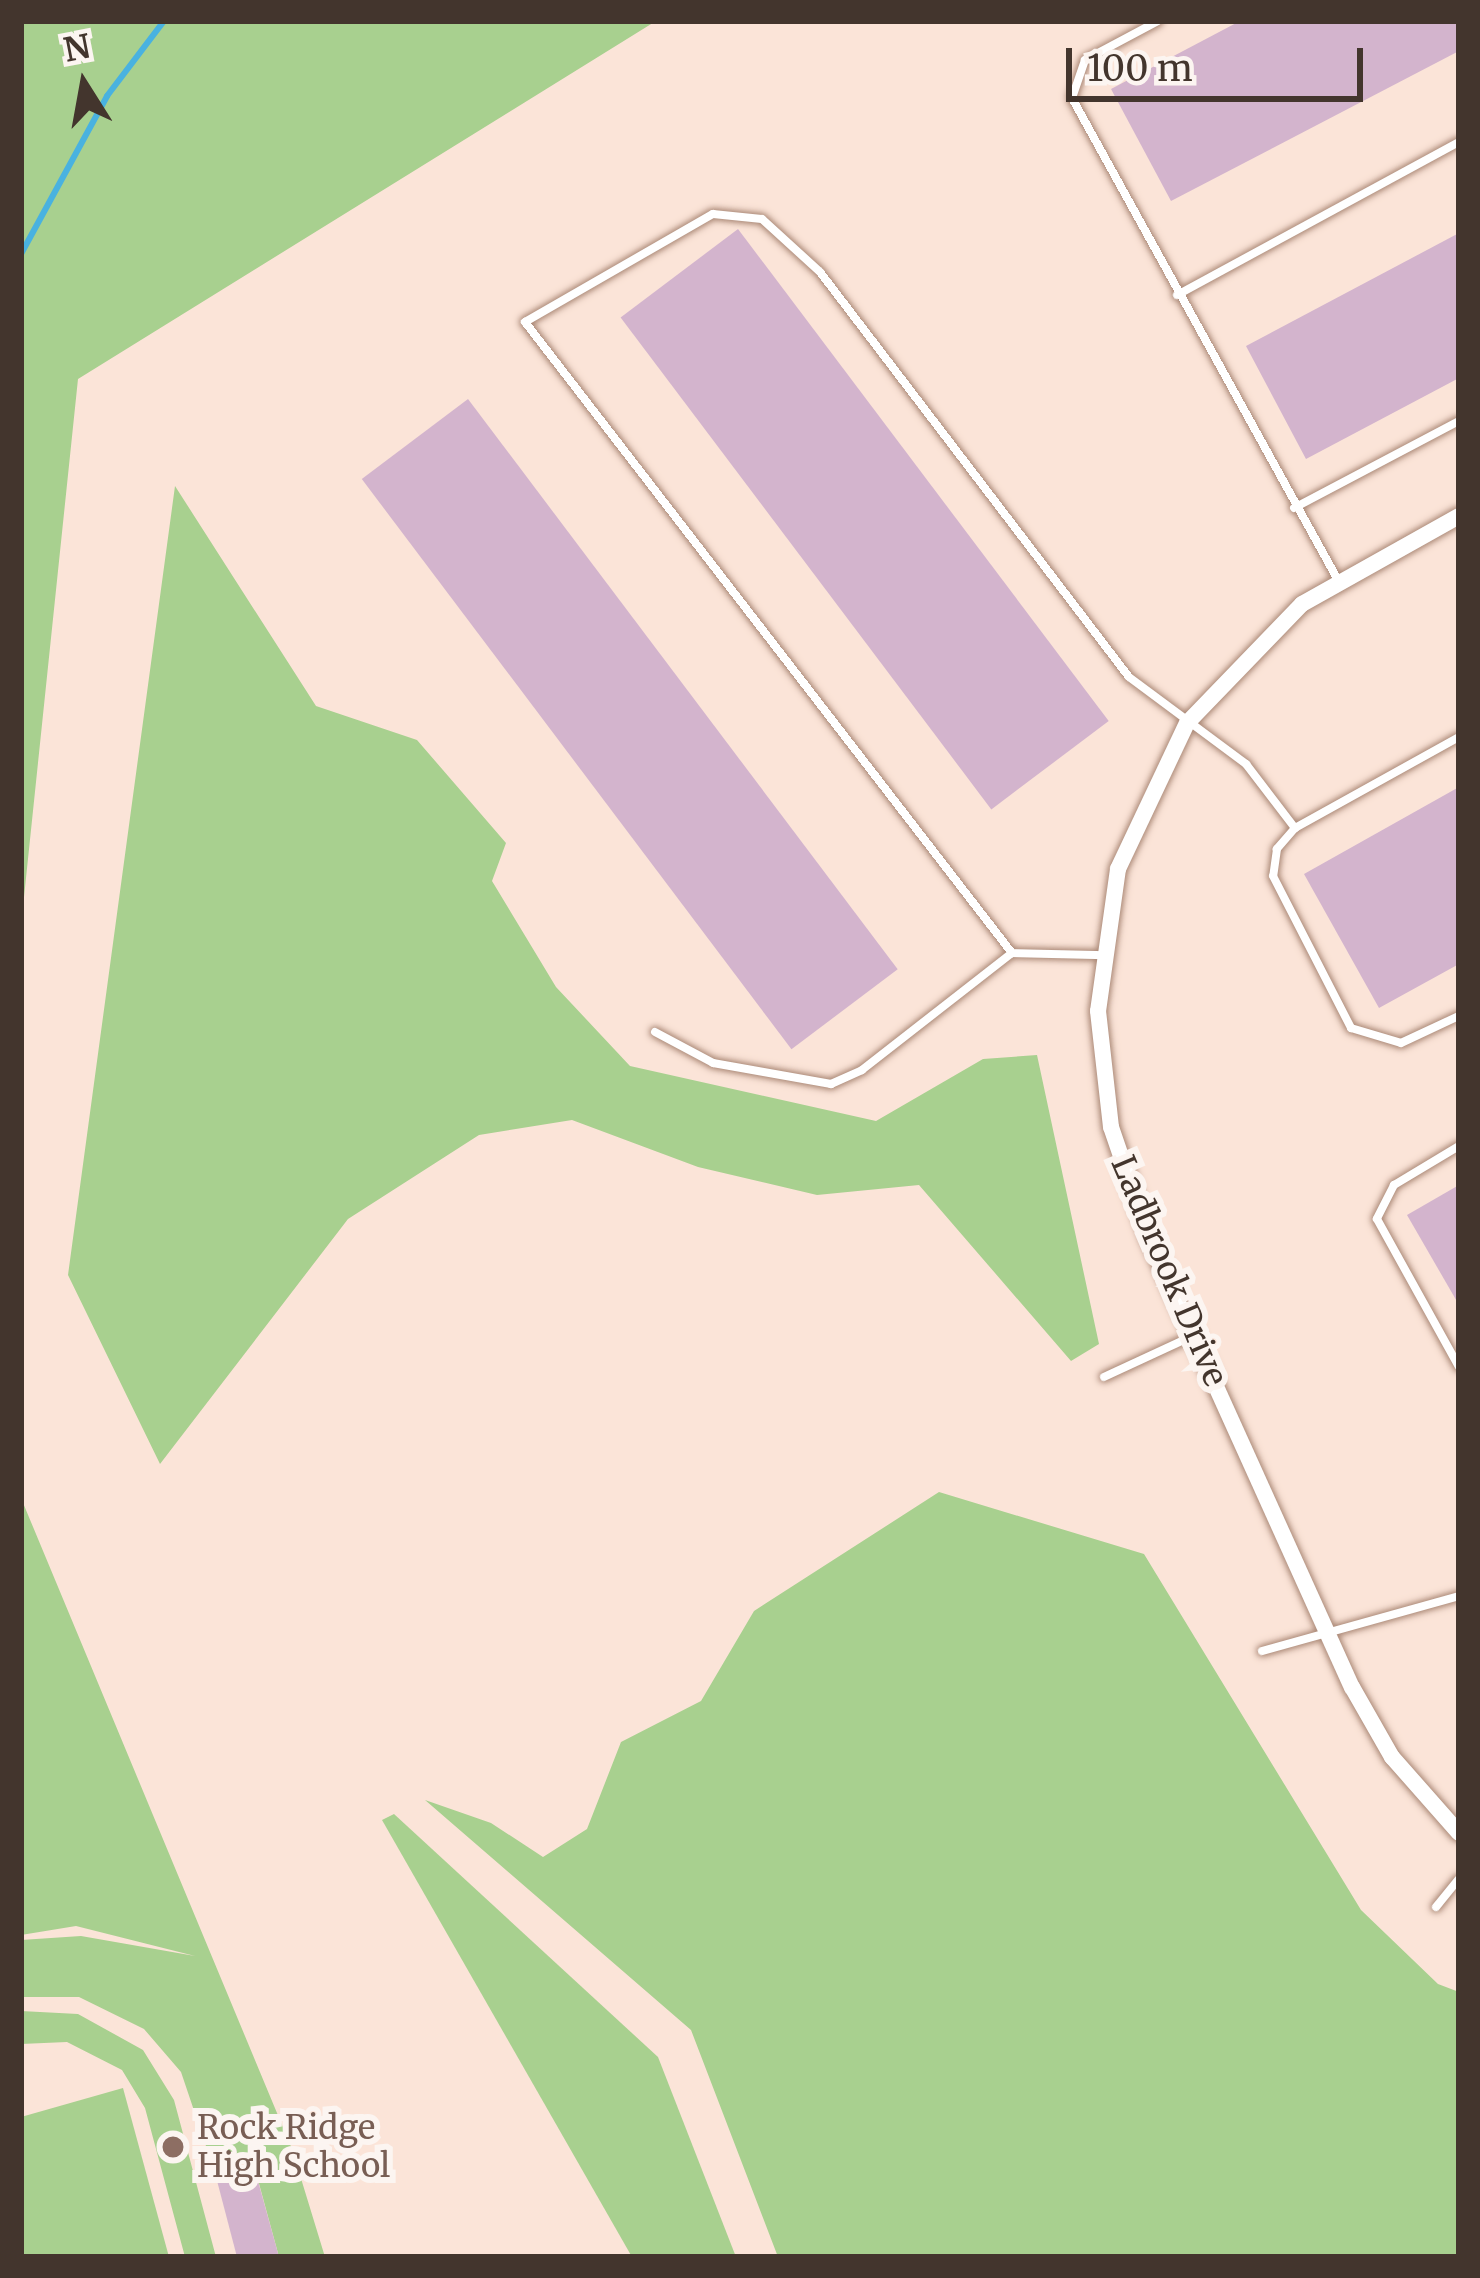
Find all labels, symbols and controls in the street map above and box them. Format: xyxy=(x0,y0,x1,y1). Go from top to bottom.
north arrow xyxy=(24,24,144,144)
scale bar xyxy=(1072,24,1369,98)
text: N xyxy=(60,26,94,71)
text: 100 m xyxy=(1087,46,1193,91)
street label: Ladbrook Drive xyxy=(1103,1150,1235,1392)
place label: Rock Ridge High School xyxy=(197,2108,390,2186)
marker: Rock Ridge High School xyxy=(160,2134,186,2160)

